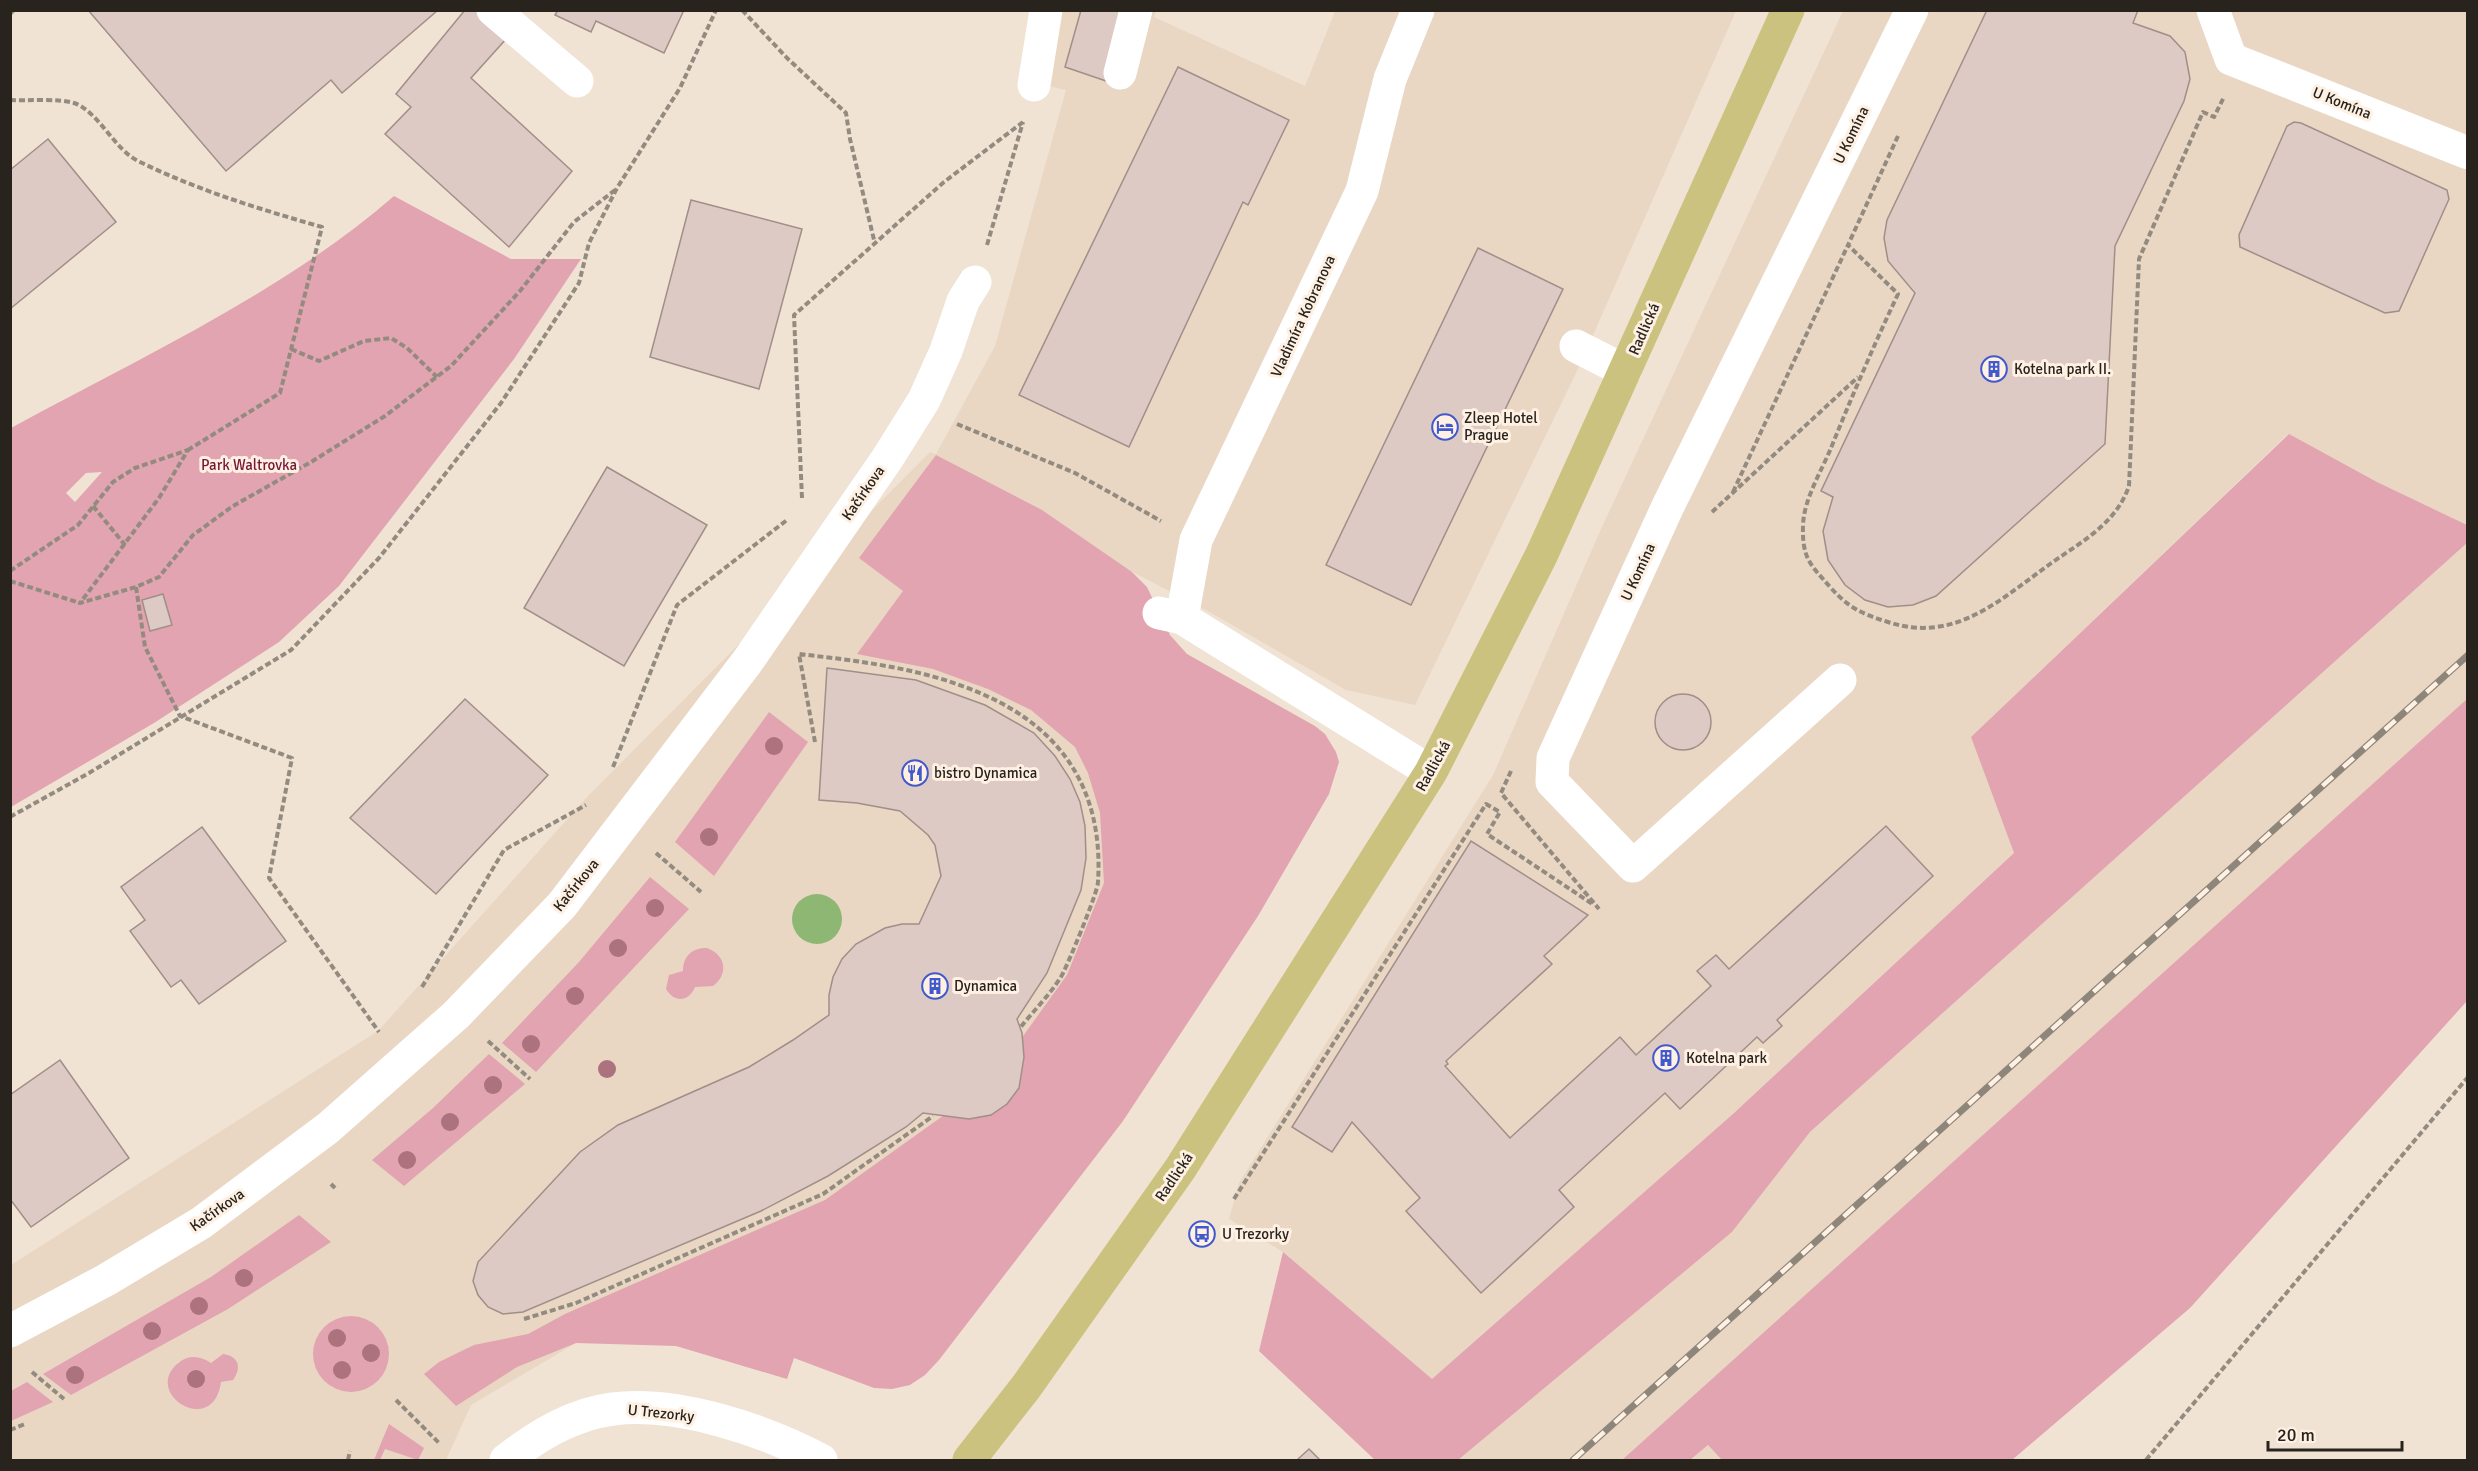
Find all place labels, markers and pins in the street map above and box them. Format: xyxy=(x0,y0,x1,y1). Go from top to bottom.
building icon: Kotelna park II. xyxy=(1979,354,2009,384)
place label: Kotelna park II. xyxy=(2014,360,2111,378)
place label: Zleep Hotel Prague xyxy=(1464,409,1538,444)
hotel icon: Zleep Hotel Prague xyxy=(1430,412,1460,442)
restaurant icon: bistro Dynamica xyxy=(900,758,930,788)
place label: bistro Dynamica xyxy=(934,764,1037,782)
building icon: Dynamica xyxy=(920,971,950,1001)
place label: Dynamica xyxy=(954,977,1017,995)
building icon: Kotelna park xyxy=(1651,1043,1681,1073)
place label: Kotelna park xyxy=(1686,1049,1768,1067)
bus stop icon: U Trezorky xyxy=(1187,1219,1217,1249)
place label: U Trezorky xyxy=(1222,1225,1289,1243)

